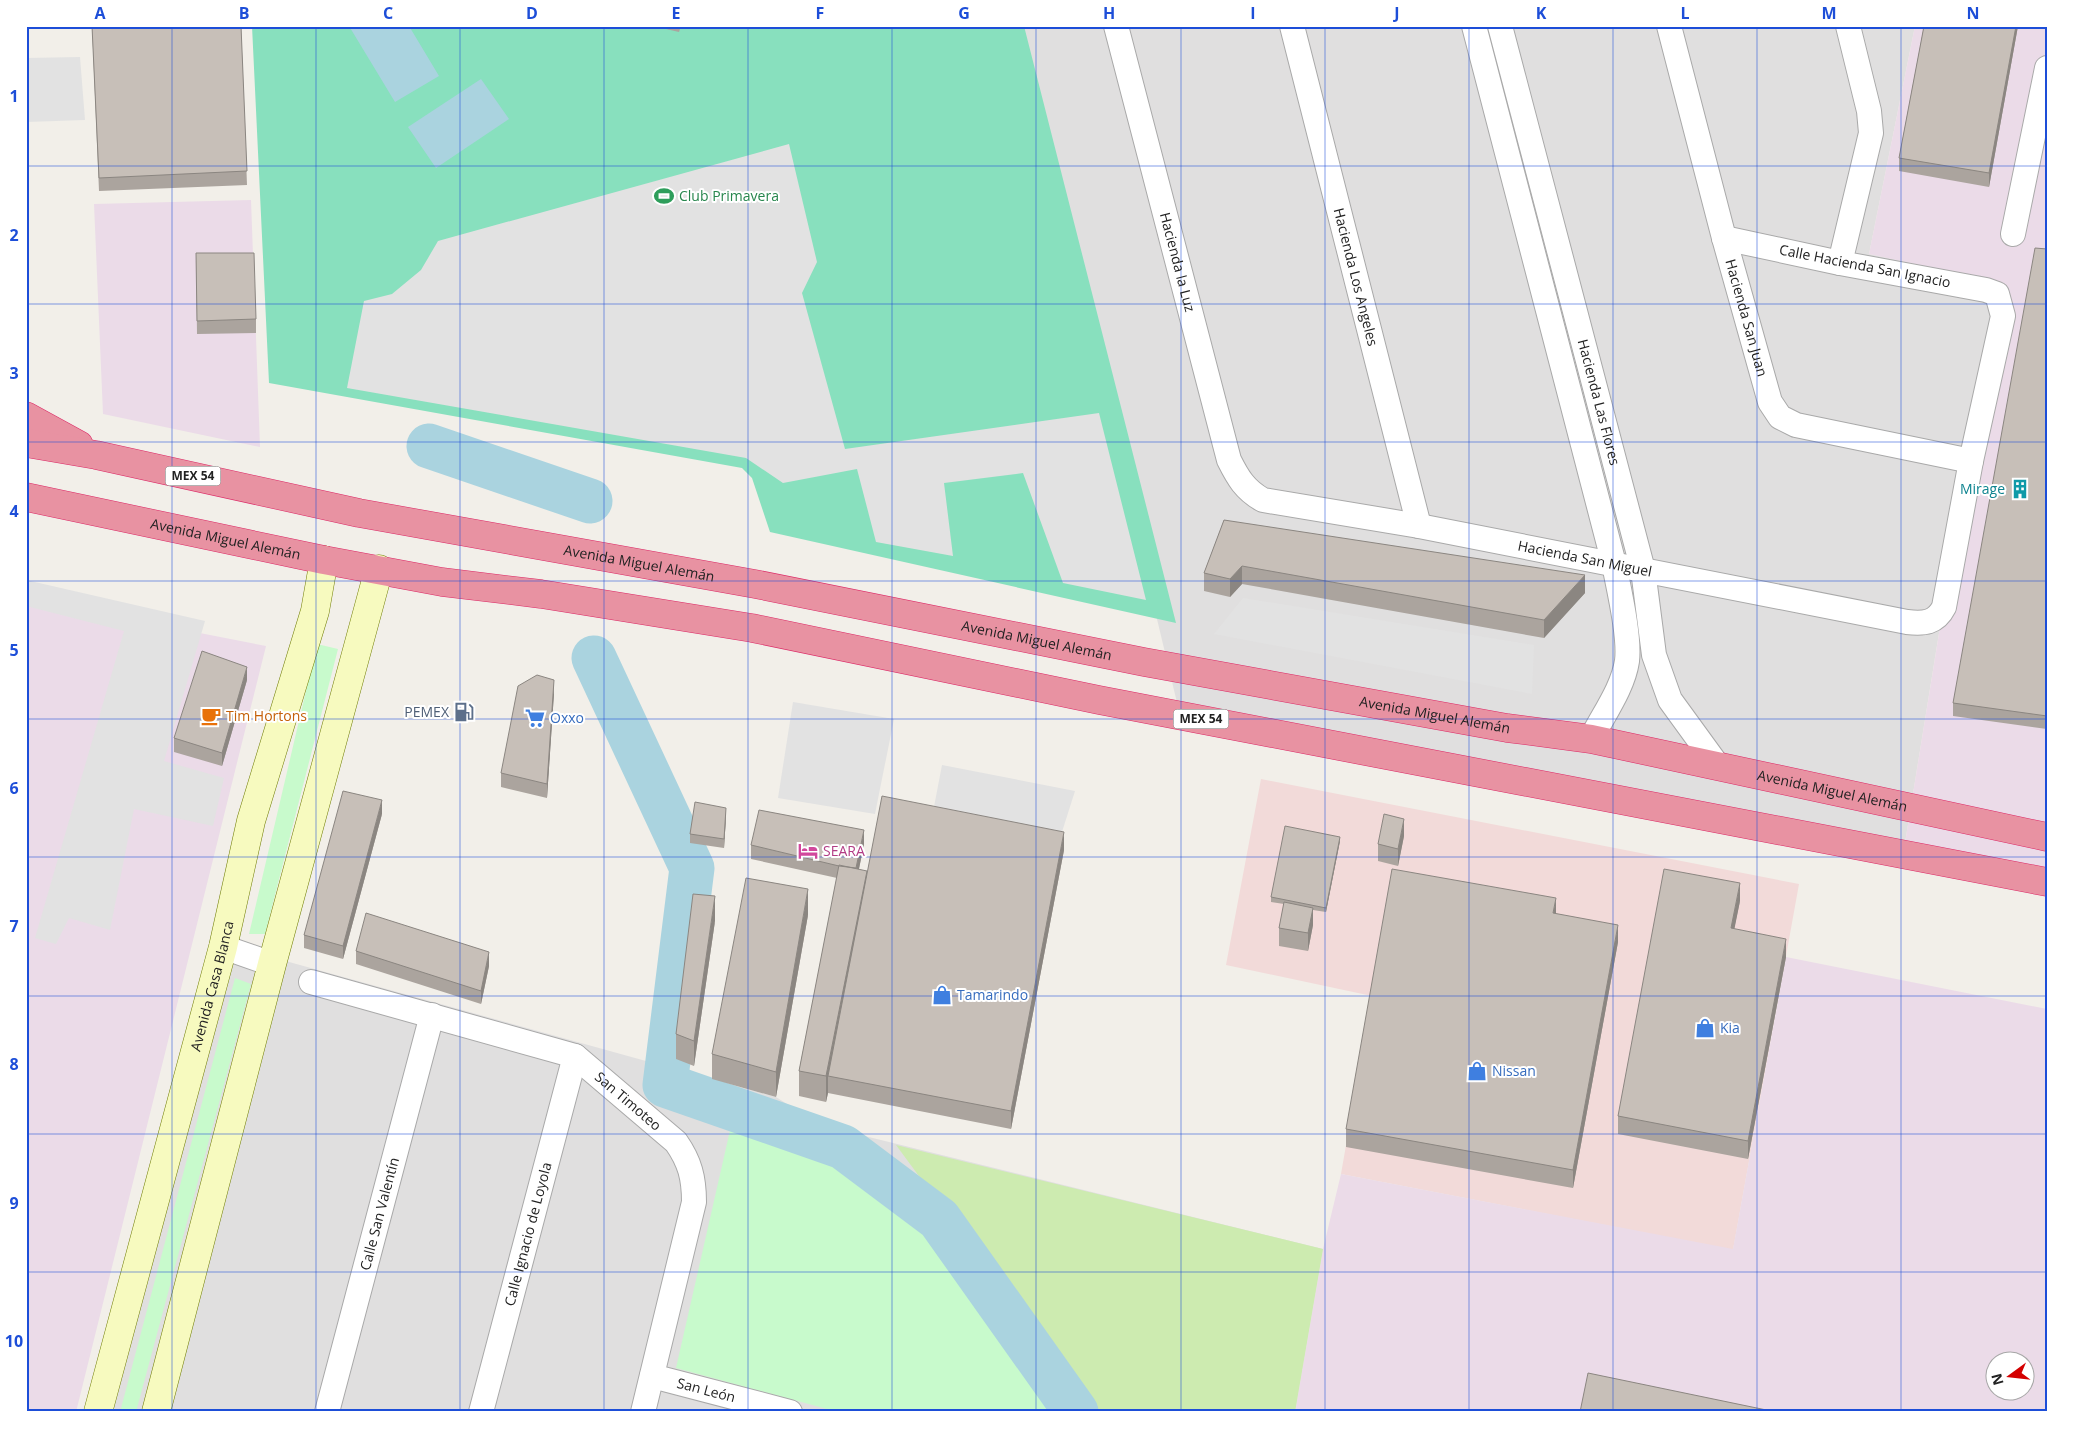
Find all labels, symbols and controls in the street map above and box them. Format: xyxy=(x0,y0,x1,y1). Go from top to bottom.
text: A xyxy=(94,2,106,24)
text: B xyxy=(239,2,249,24)
text: C xyxy=(383,2,393,24)
text: D xyxy=(526,2,538,24)
text: E xyxy=(672,2,681,24)
text: F xyxy=(816,2,824,24)
text: G xyxy=(958,2,970,24)
text: H xyxy=(1103,2,1115,24)
text: I xyxy=(1250,2,1256,24)
text: J xyxy=(1392,2,1400,24)
text: K xyxy=(1536,2,1547,24)
text: L xyxy=(1680,2,1690,24)
text: M xyxy=(1821,2,1837,24)
text: N xyxy=(1966,2,1980,24)
text: 1 xyxy=(9,85,19,107)
sports icon: Club Primavera xyxy=(653,185,675,207)
place label: Club Primavera xyxy=(679,186,779,205)
street label: Hacienda Los Angeles xyxy=(1330,206,1383,348)
street label: Hacienda la Luz xyxy=(1156,210,1200,314)
text: 2 xyxy=(9,224,19,246)
street label: Calle Hacienda San Ignacio xyxy=(1778,240,1952,291)
street label: Hacienda San Juan xyxy=(1721,257,1772,379)
street label: Hacienda Las Flores xyxy=(1574,337,1625,468)
text: 3 xyxy=(9,362,19,384)
road number: MEX 54 xyxy=(166,466,220,486)
building icon: Mirage xyxy=(2009,478,2031,500)
place label: Mirage xyxy=(1960,479,2005,498)
text: 4 xyxy=(9,500,19,522)
street label: Avenida Miguel Alemán xyxy=(149,514,302,564)
street label: Hacienda San Miguel xyxy=(1516,536,1654,581)
street label: Avenida Miguel Alemán xyxy=(562,540,716,586)
street label: Avenida Miguel Alemán xyxy=(960,616,1114,664)
text: 5 xyxy=(9,639,19,661)
street label: Avenida Miguel Alemán xyxy=(1358,691,1512,737)
fuel station icon: PEMEX xyxy=(453,701,475,723)
place label: PEMEX xyxy=(404,702,450,721)
cafe icon: Tim Hortons xyxy=(200,705,222,727)
place label: Tim Hortons xyxy=(226,706,307,725)
supermarket icon: Oxxo xyxy=(524,707,546,729)
place label: Oxxo xyxy=(550,708,584,727)
road number: MEX 54 xyxy=(1174,710,1228,729)
street label: Avenida Miguel Alemán xyxy=(1756,765,1909,816)
text: 6 xyxy=(9,777,19,799)
hotel icon: SEARA xyxy=(797,840,819,862)
place label: SEARA xyxy=(823,841,865,860)
text: 7 xyxy=(9,915,19,937)
street label: Avenida Casa Blanca xyxy=(185,919,238,1053)
shop icon: Tamarindo xyxy=(931,984,953,1006)
place label: Tamarindo xyxy=(957,985,1028,1004)
shop icon: Kia xyxy=(1694,1017,1716,1039)
place label: Kia xyxy=(1720,1018,1740,1037)
text: 8 xyxy=(9,1053,19,1075)
shop icon: Nissan xyxy=(1466,1060,1488,1082)
place label: Nissan xyxy=(1492,1061,1536,1080)
street label: San Timoteo xyxy=(591,1067,666,1135)
street label: Calle San Valentín xyxy=(355,1155,403,1272)
street label: Calle Ignacio de Loyola xyxy=(499,1160,556,1308)
text: 9 xyxy=(9,1192,19,1214)
text: 10 xyxy=(5,1330,23,1352)
north arrow xyxy=(1986,1350,2036,1400)
text: N xyxy=(1986,1372,2008,1387)
street label: San León xyxy=(675,1373,738,1406)

